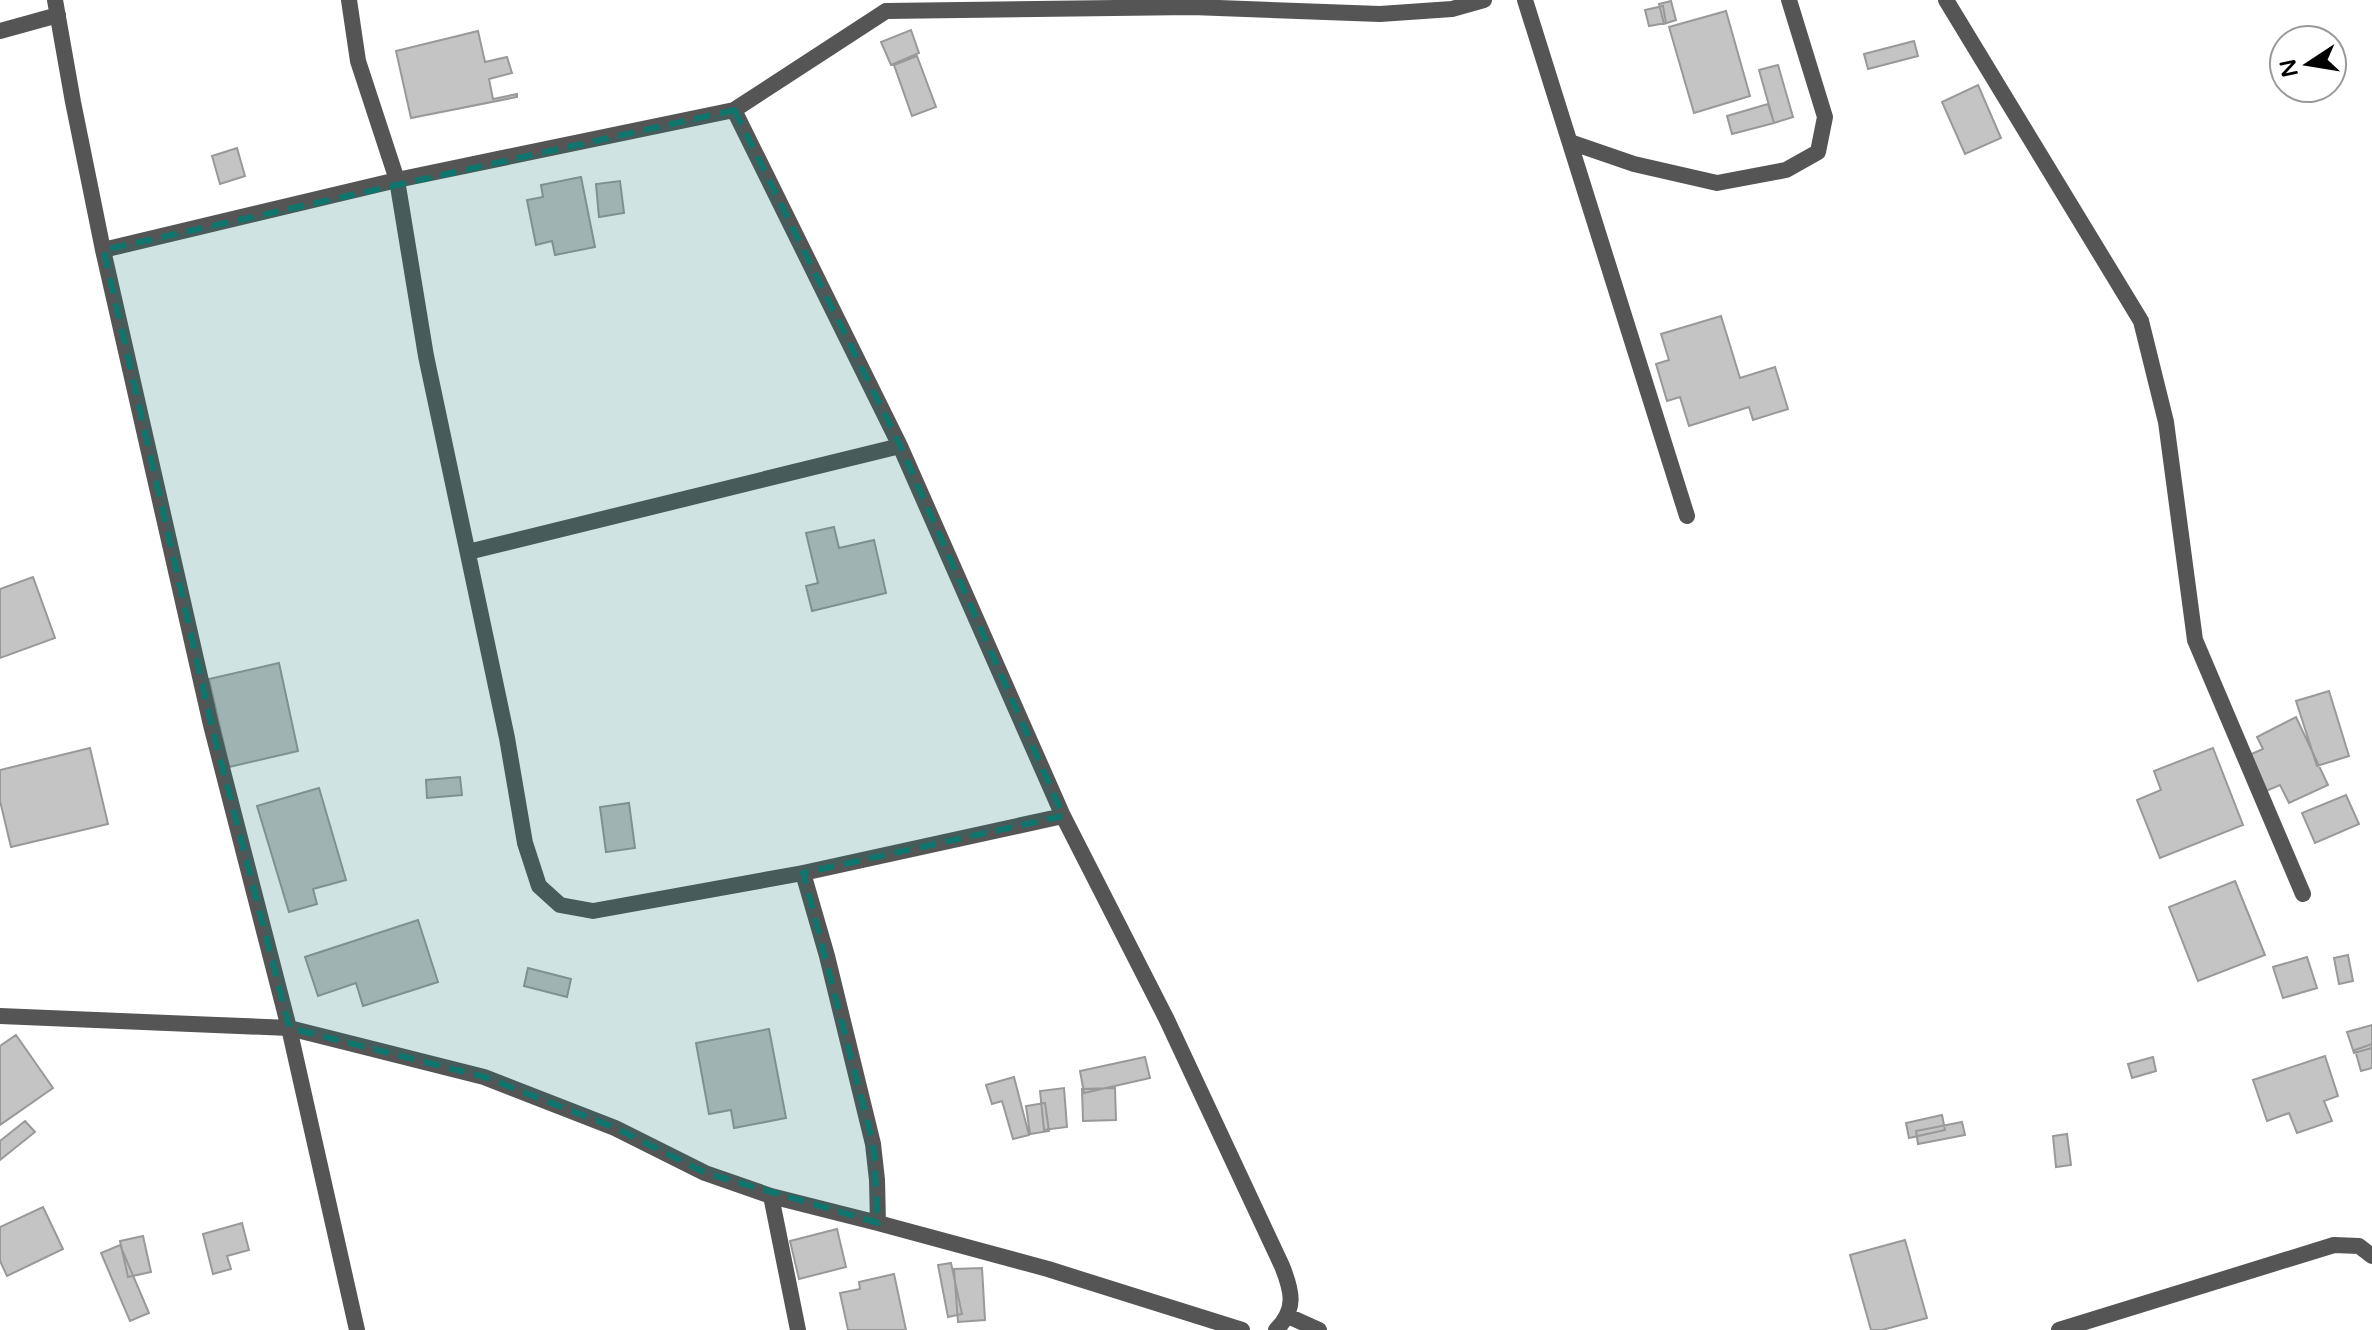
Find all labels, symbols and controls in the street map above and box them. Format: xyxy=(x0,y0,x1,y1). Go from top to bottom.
north arrow xyxy=(2268,24,2348,104)
text: N xyxy=(2275,57,2304,79)

